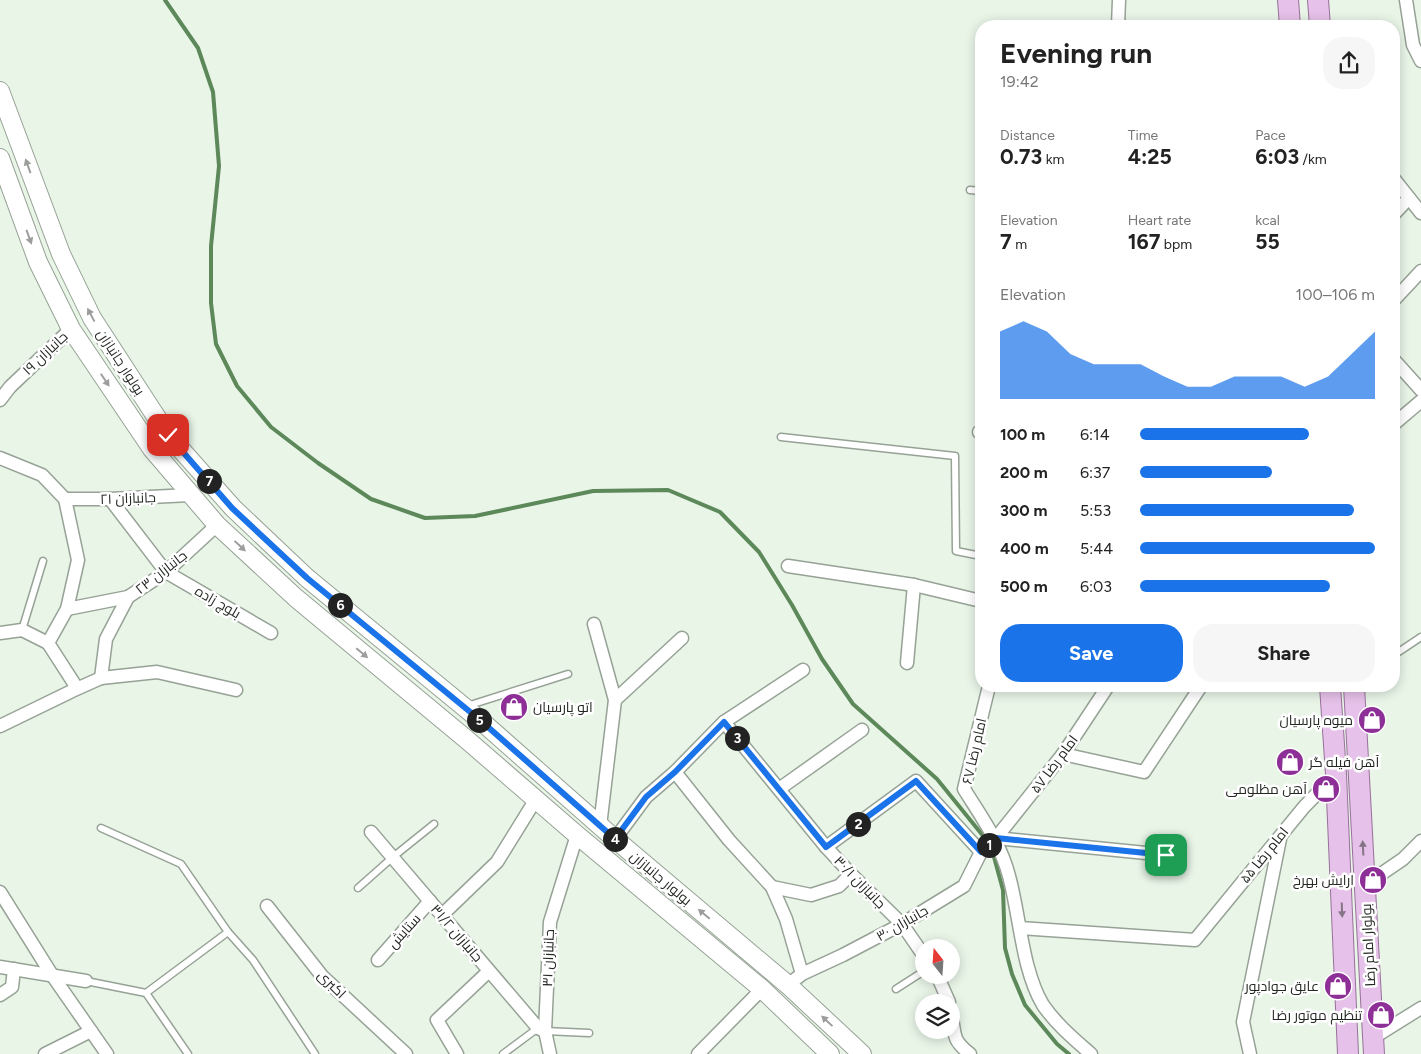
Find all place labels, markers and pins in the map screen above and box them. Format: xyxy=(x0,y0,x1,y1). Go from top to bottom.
pin xyxy=(147,414,189,456)
pin: 7 xyxy=(196,468,222,494)
pin: 6 xyxy=(328,592,352,618)
shop icon: اتو پارسیان xyxy=(499,692,529,722)
place label: اتو پارسیان xyxy=(533,699,593,717)
shop icon: میوه پارسیان xyxy=(1357,705,1387,735)
pin: 5 xyxy=(466,708,492,732)
place label: میوه پارسیان xyxy=(1279,712,1353,730)
pin: 3 xyxy=(724,726,750,750)
shop icon: آهن فیله گر xyxy=(1275,747,1305,777)
place label: آهن فیله گر xyxy=(1308,754,1379,771)
shop icon: آهن مظلومی xyxy=(1311,774,1341,804)
place label: آهن مظلومی xyxy=(1226,781,1307,798)
pin: 2 xyxy=(846,812,870,836)
pin: 4 xyxy=(602,826,628,852)
pin: 1 xyxy=(976,832,1002,858)
pin xyxy=(1145,834,1187,876)
shop icon: ارایش بهرخ xyxy=(1358,865,1388,895)
place label: ارایش بهرخ xyxy=(1293,872,1354,889)
shop icon: عایق جوادپور xyxy=(1323,971,1353,1001)
place label: عایق جوادپور xyxy=(1244,978,1319,996)
shop icon: تنظیم موتور رضا xyxy=(1366,1000,1396,1030)
place label: تنظیم موتور رضا xyxy=(1272,1007,1362,1025)

